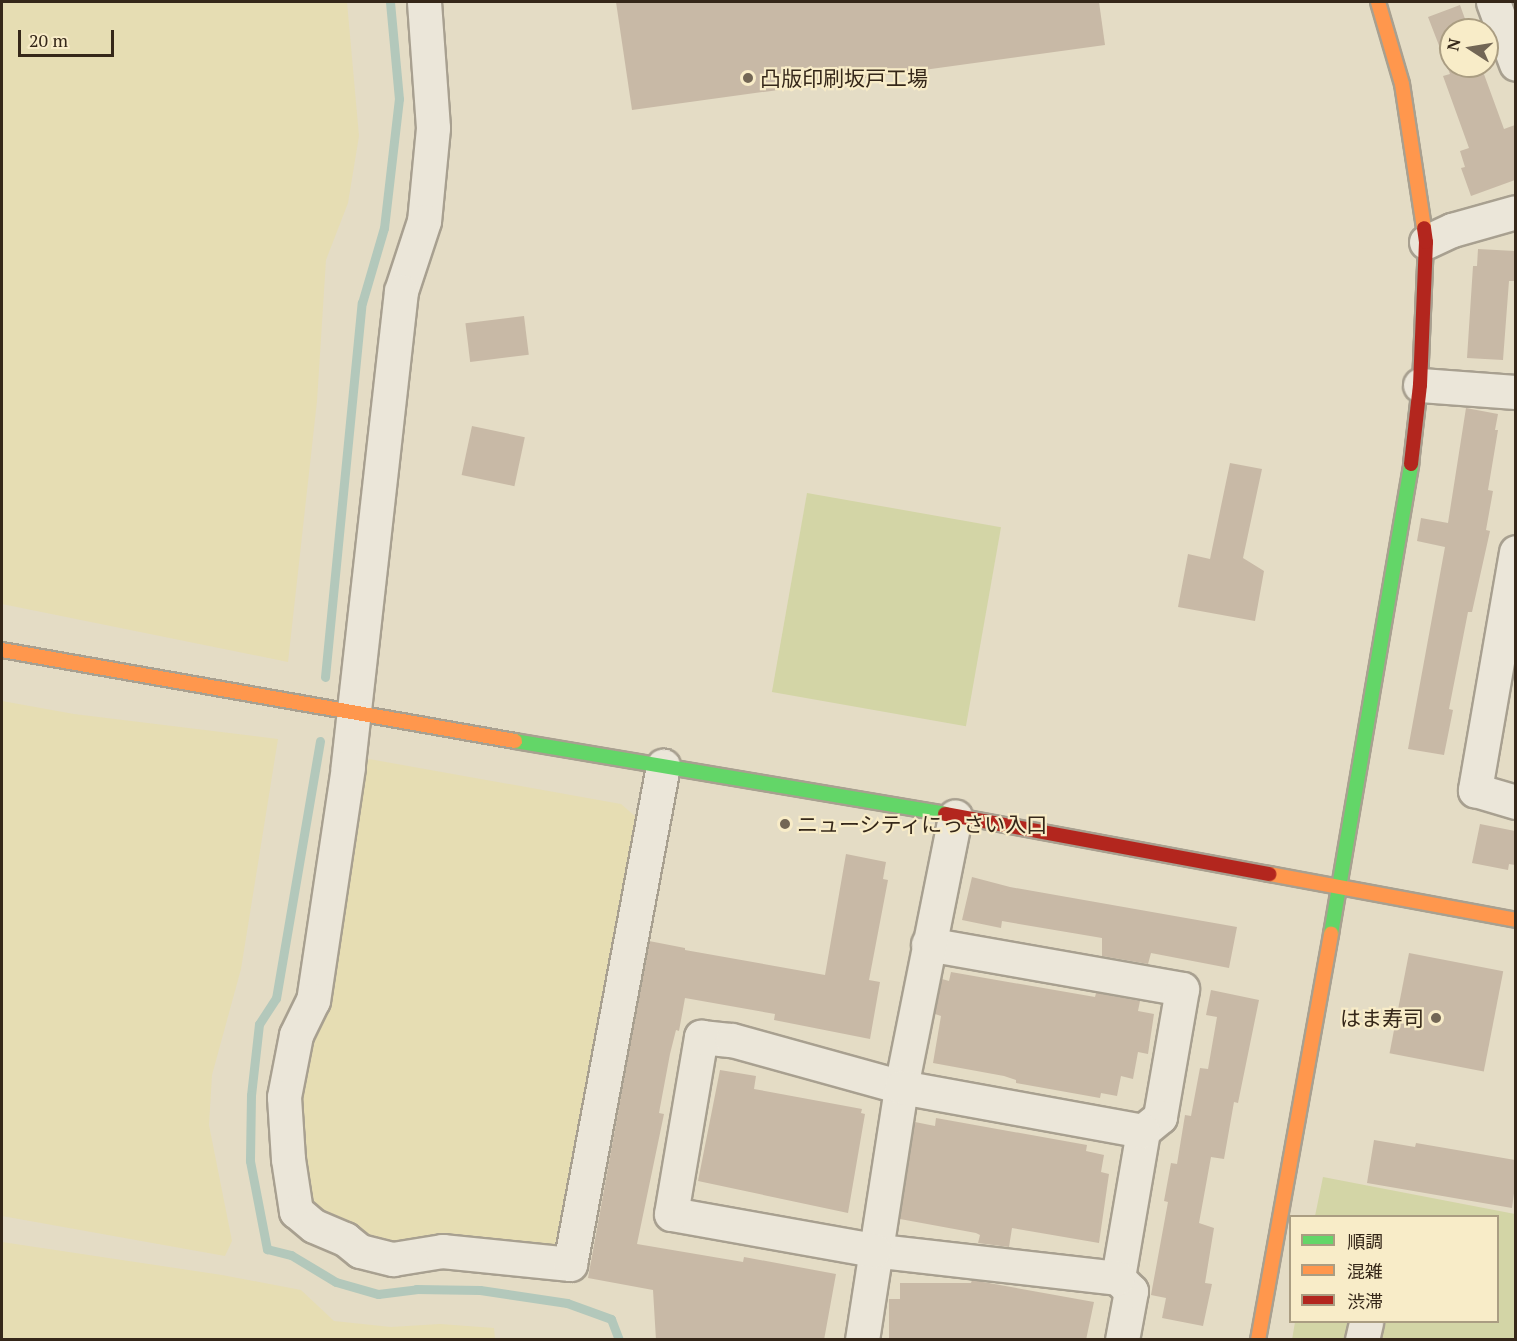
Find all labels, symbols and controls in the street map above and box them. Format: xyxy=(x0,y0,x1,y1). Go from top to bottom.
scale bar xyxy=(21,18,117,56)
north arrow xyxy=(1439,18,1499,78)
text: 20 m xyxy=(29,28,68,52)
text: N xyxy=(1441,36,1465,53)
place label: 凸版印刷坂戸工場 xyxy=(760,65,928,91)
marker: 凸版印刷坂戸工場 xyxy=(741,71,755,85)
place label: ニューシティにっさい入口 xyxy=(797,811,1049,837)
marker: ニューシティにっさい入口 xyxy=(778,817,792,831)
place label: はま寿司 xyxy=(1340,1005,1424,1031)
marker: はま寿司 xyxy=(1429,1011,1443,1025)
legend xyxy=(1289,1215,1499,1323)
text: 順調 xyxy=(1347,1229,1383,1253)
text: 混雑 xyxy=(1347,1259,1383,1283)
text: 渋滞 xyxy=(1347,1289,1383,1313)

